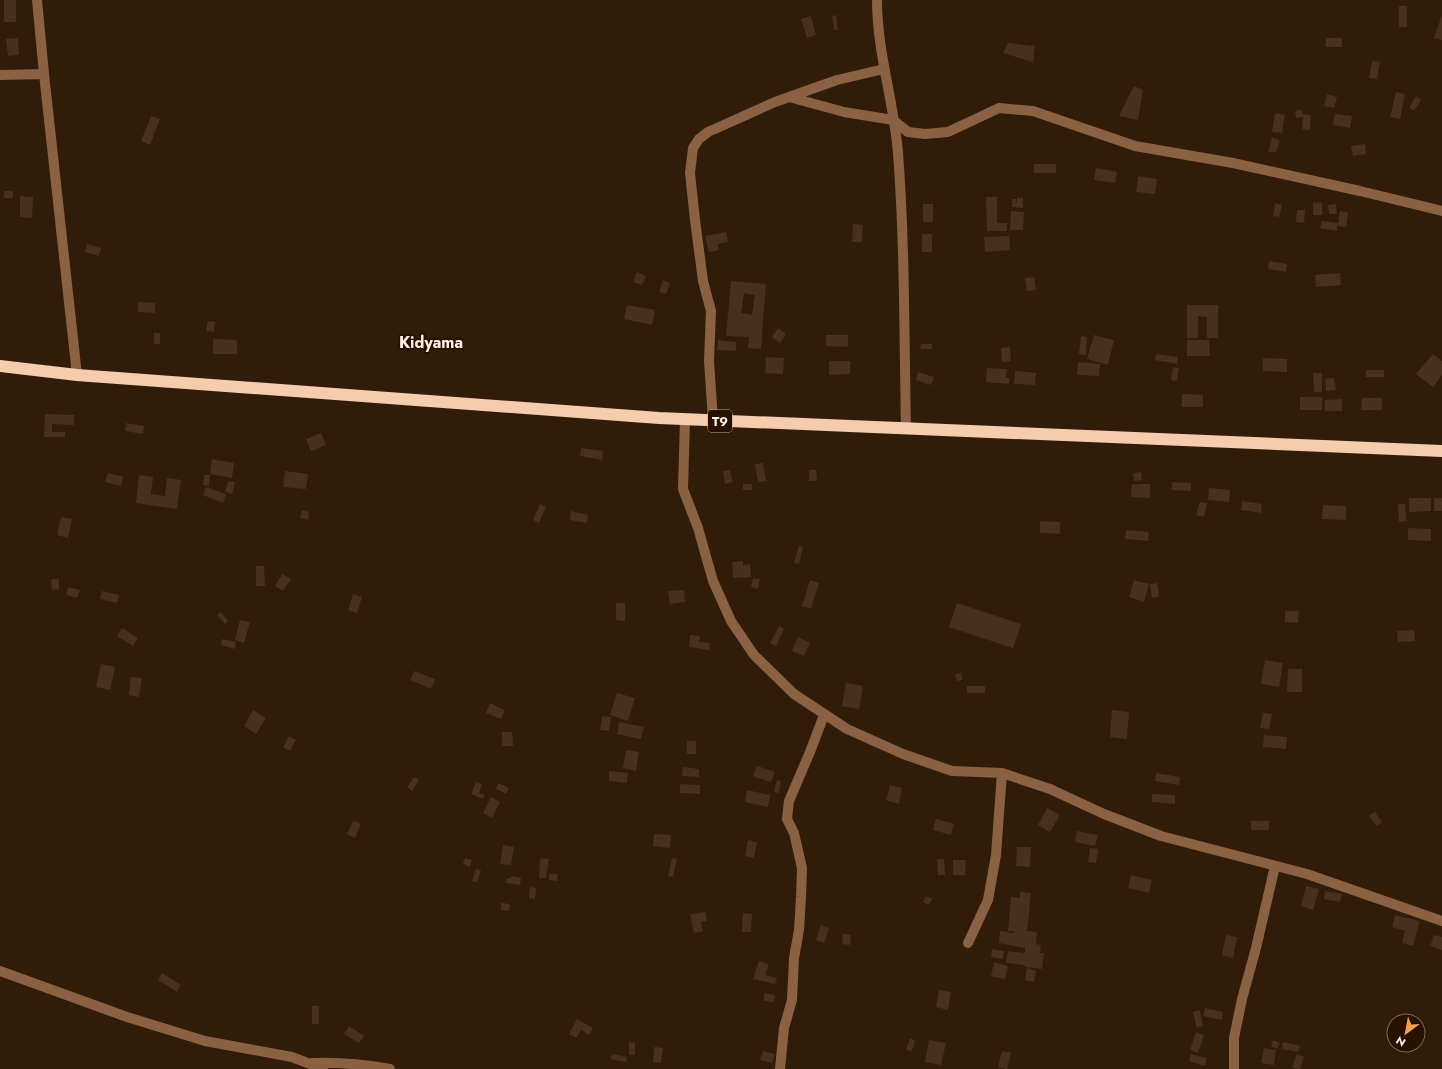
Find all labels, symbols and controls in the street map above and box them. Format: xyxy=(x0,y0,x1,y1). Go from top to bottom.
district label: Kidyama xyxy=(399,331,463,354)
road number: T9 xyxy=(708,410,732,432)
north arrow xyxy=(1386,1013,1426,1053)
text: N xyxy=(1393,1032,1409,1051)

